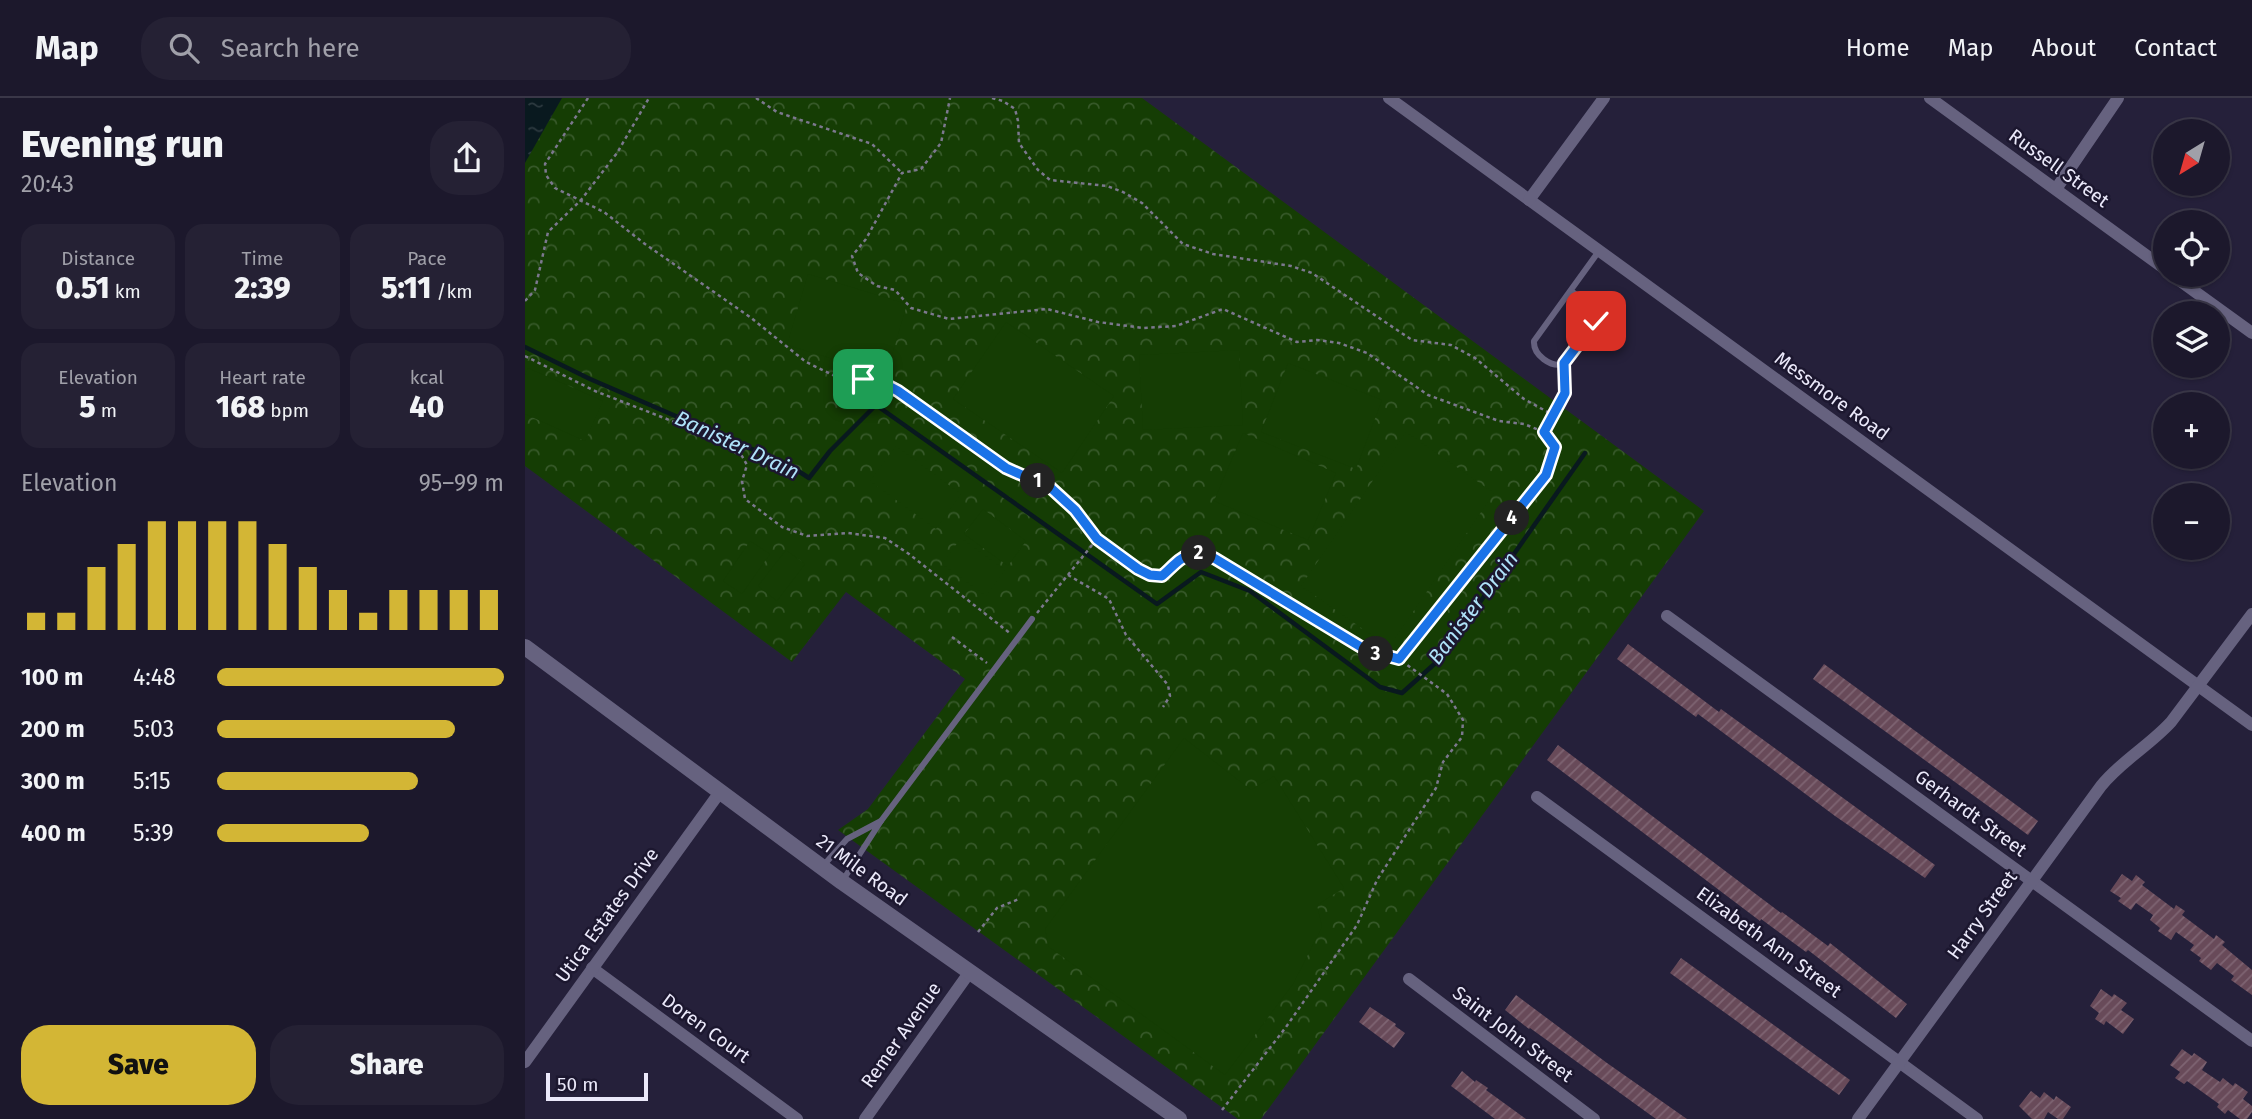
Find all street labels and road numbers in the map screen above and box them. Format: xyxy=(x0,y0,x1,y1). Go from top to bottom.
street label: Russell Street xyxy=(2004,124,2114,212)
street label: Messmore Road xyxy=(1770,347,1894,445)
street label: Gerhardt Street xyxy=(1911,765,2032,861)
street label: 21 Mile Road xyxy=(812,829,912,911)
street label: Utica Estates Drive xyxy=(551,843,663,987)
street label: Harry Street xyxy=(1942,866,2022,964)
street label: Elizabeth Ann Street xyxy=(1692,882,1846,1002)
street label: Remer Avenue xyxy=(856,978,946,1092)
street label: Saint John Street xyxy=(1448,981,1578,1087)
street label: Doren Court xyxy=(657,988,755,1068)

